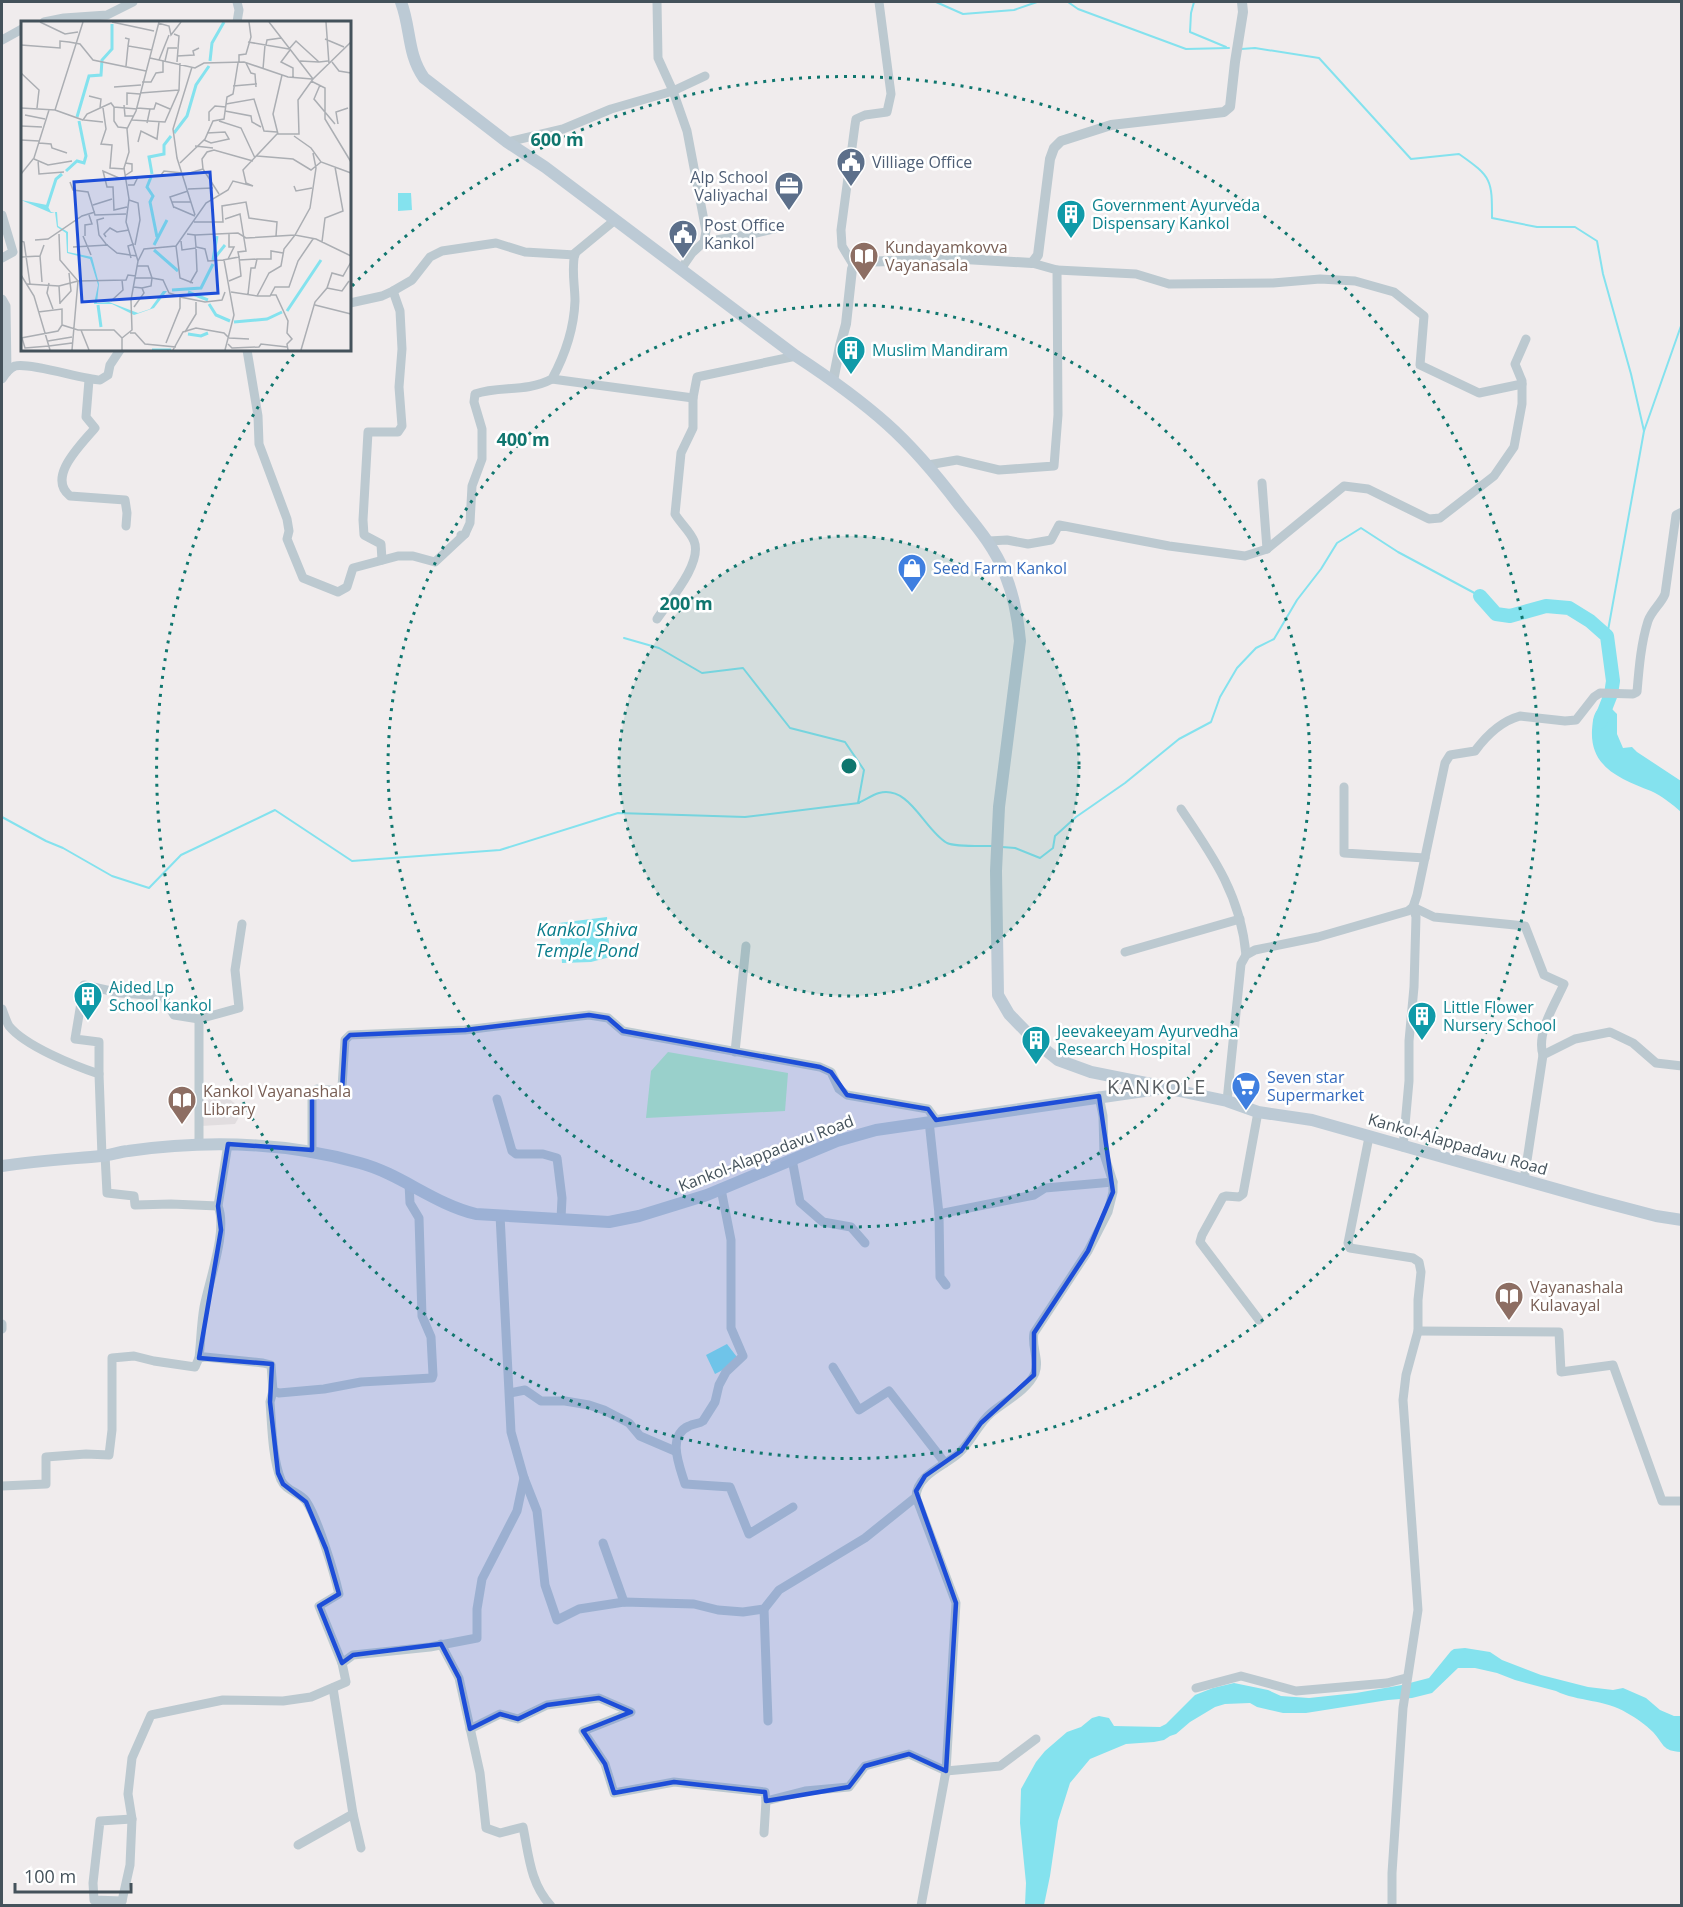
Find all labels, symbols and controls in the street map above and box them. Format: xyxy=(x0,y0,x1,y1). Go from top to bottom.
inset map xyxy=(21,21,351,351)
text: 600 m xyxy=(530,127,584,151)
public building icon: Villiage Office xyxy=(835,146,867,188)
place label: Villiage Office xyxy=(872,151,972,173)
place label: Alp School Valiyachal xyxy=(690,166,768,206)
office icon: Alp School Valiyachal xyxy=(773,170,805,212)
place label: Government Ayurveda Dispensary Kankol xyxy=(1092,194,1260,234)
building icon: Government Ayurveda Dispensary Kankol xyxy=(1055,198,1087,240)
place label: Post Office Kankol xyxy=(704,214,785,254)
public building icon: Post Office Kankol xyxy=(667,218,699,260)
place label: Kundayamkovva Vayanasala xyxy=(885,236,1008,276)
library icon: Kundayamkovva Vayanasala xyxy=(848,240,880,282)
building icon: Muslim Mandiram xyxy=(835,334,867,376)
place label: Muslim Mandiram xyxy=(872,339,1008,361)
text: 400 m xyxy=(496,427,550,451)
shop icon: Seed Farm Kankol xyxy=(896,552,928,594)
place label: Seed Farm Kankol xyxy=(933,557,1067,579)
text: 200 m xyxy=(659,591,713,615)
centre of rings xyxy=(839,756,859,776)
water label: Kankol Shiva Temple Pond xyxy=(535,917,639,962)
place label: Aided Lp School kankol xyxy=(109,976,212,1016)
building icon: Aided Lp School kankol xyxy=(72,980,104,1022)
place label: Little Flower Nursery School xyxy=(1443,996,1556,1036)
building icon: Little Flower Nursery School xyxy=(1406,1000,1438,1042)
place label: Jeevakeeyam Ayurvedha Research Hospital xyxy=(1055,1020,1238,1060)
building icon: Jeevakeeyam Ayurvedha Research Hospital xyxy=(1020,1024,1052,1066)
place label: Seven star Supermarket xyxy=(1267,1066,1365,1106)
supermarket icon: Seven star Supermarket xyxy=(1230,1070,1262,1112)
district label: KANKOLE xyxy=(1107,1073,1207,1100)
place label: Kankol Vayanashala Library xyxy=(203,1080,351,1120)
library icon: Kankol Vayanashala Library xyxy=(166,1084,198,1126)
street label: Kankol-Alappadavu Road xyxy=(1366,1108,1550,1180)
street label: Kankol-Alappadavu Road xyxy=(675,1109,857,1197)
place label: Vayanashala Kulavayal xyxy=(1530,1276,1623,1316)
library icon: Vayanashala Kulavayal xyxy=(1493,1280,1525,1322)
scale bar xyxy=(15,1856,130,1894)
text: 100 m xyxy=(24,1864,76,1888)

